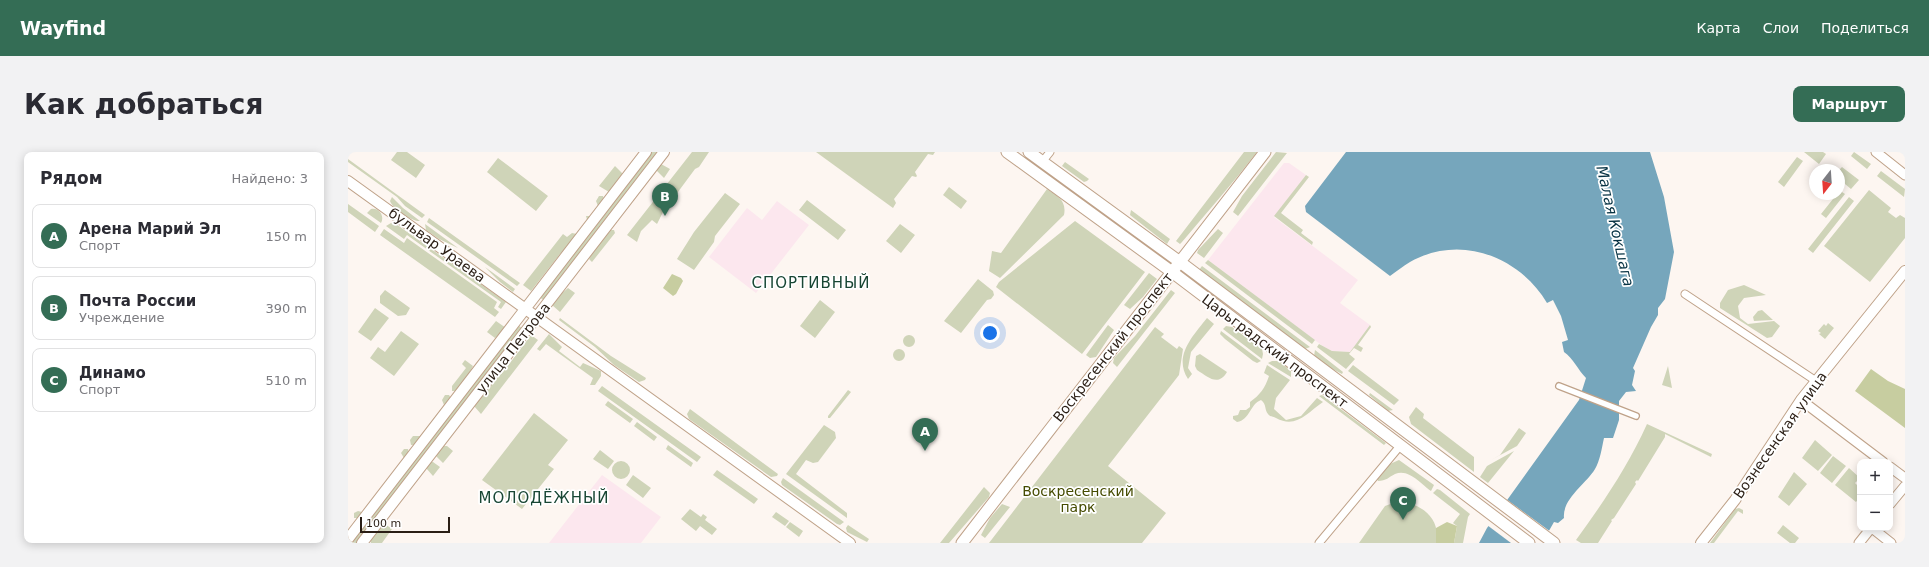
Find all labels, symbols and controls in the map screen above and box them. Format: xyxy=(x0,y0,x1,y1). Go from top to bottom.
text: Wayfind xyxy=(20,17,106,39)
text: Карта xyxy=(1697,20,1741,36)
text: Слои xyxy=(1763,20,1799,36)
text: Поделиться xyxy=(1821,20,1909,36)
button: Маршрут xyxy=(1793,86,1905,122)
text: Как добраться xyxy=(24,88,263,121)
water label: Малая Кокшага xyxy=(1592,164,1638,288)
north arrow xyxy=(1809,164,1845,200)
text: Рядом xyxy=(40,168,103,188)
text: Найдено: 3 xyxy=(232,171,308,186)
pin: B xyxy=(652,183,678,216)
street label: бульвар Ураева xyxy=(385,205,489,285)
text: Арена Марий Эл xyxy=(79,220,221,238)
text: A xyxy=(49,229,59,244)
text: 150 m xyxy=(265,229,307,244)
text: Спорт xyxy=(79,238,120,253)
street label: Воскресенский проспект xyxy=(1050,269,1176,425)
district label: СПОРТИВНЫЙ xyxy=(751,273,871,292)
street label: Царьградский проспект xyxy=(1199,291,1351,411)
text: Почта России xyxy=(79,292,196,310)
street label: улица Петрова xyxy=(473,300,553,396)
text: B xyxy=(49,301,59,316)
text: 390 m xyxy=(265,301,307,316)
text: Учреждение xyxy=(79,310,165,325)
your location xyxy=(980,323,1000,343)
text: Динамо xyxy=(79,364,146,382)
street label: Вознесенская улица xyxy=(1730,369,1830,501)
text: C xyxy=(49,373,59,388)
text: 510 m xyxy=(265,373,307,388)
text: Спорт xyxy=(79,382,120,397)
pin: A xyxy=(912,418,938,451)
map controls xyxy=(1857,459,1893,531)
button: + xyxy=(1857,459,1893,495)
park label: Воскресенский парк xyxy=(1022,483,1134,515)
pin: C xyxy=(1390,487,1416,520)
district label: МОЛОДЁЖНЫЙ xyxy=(479,488,609,507)
button: − xyxy=(1857,495,1893,531)
scale bar xyxy=(360,515,450,534)
text: 100 m xyxy=(366,517,401,530)

